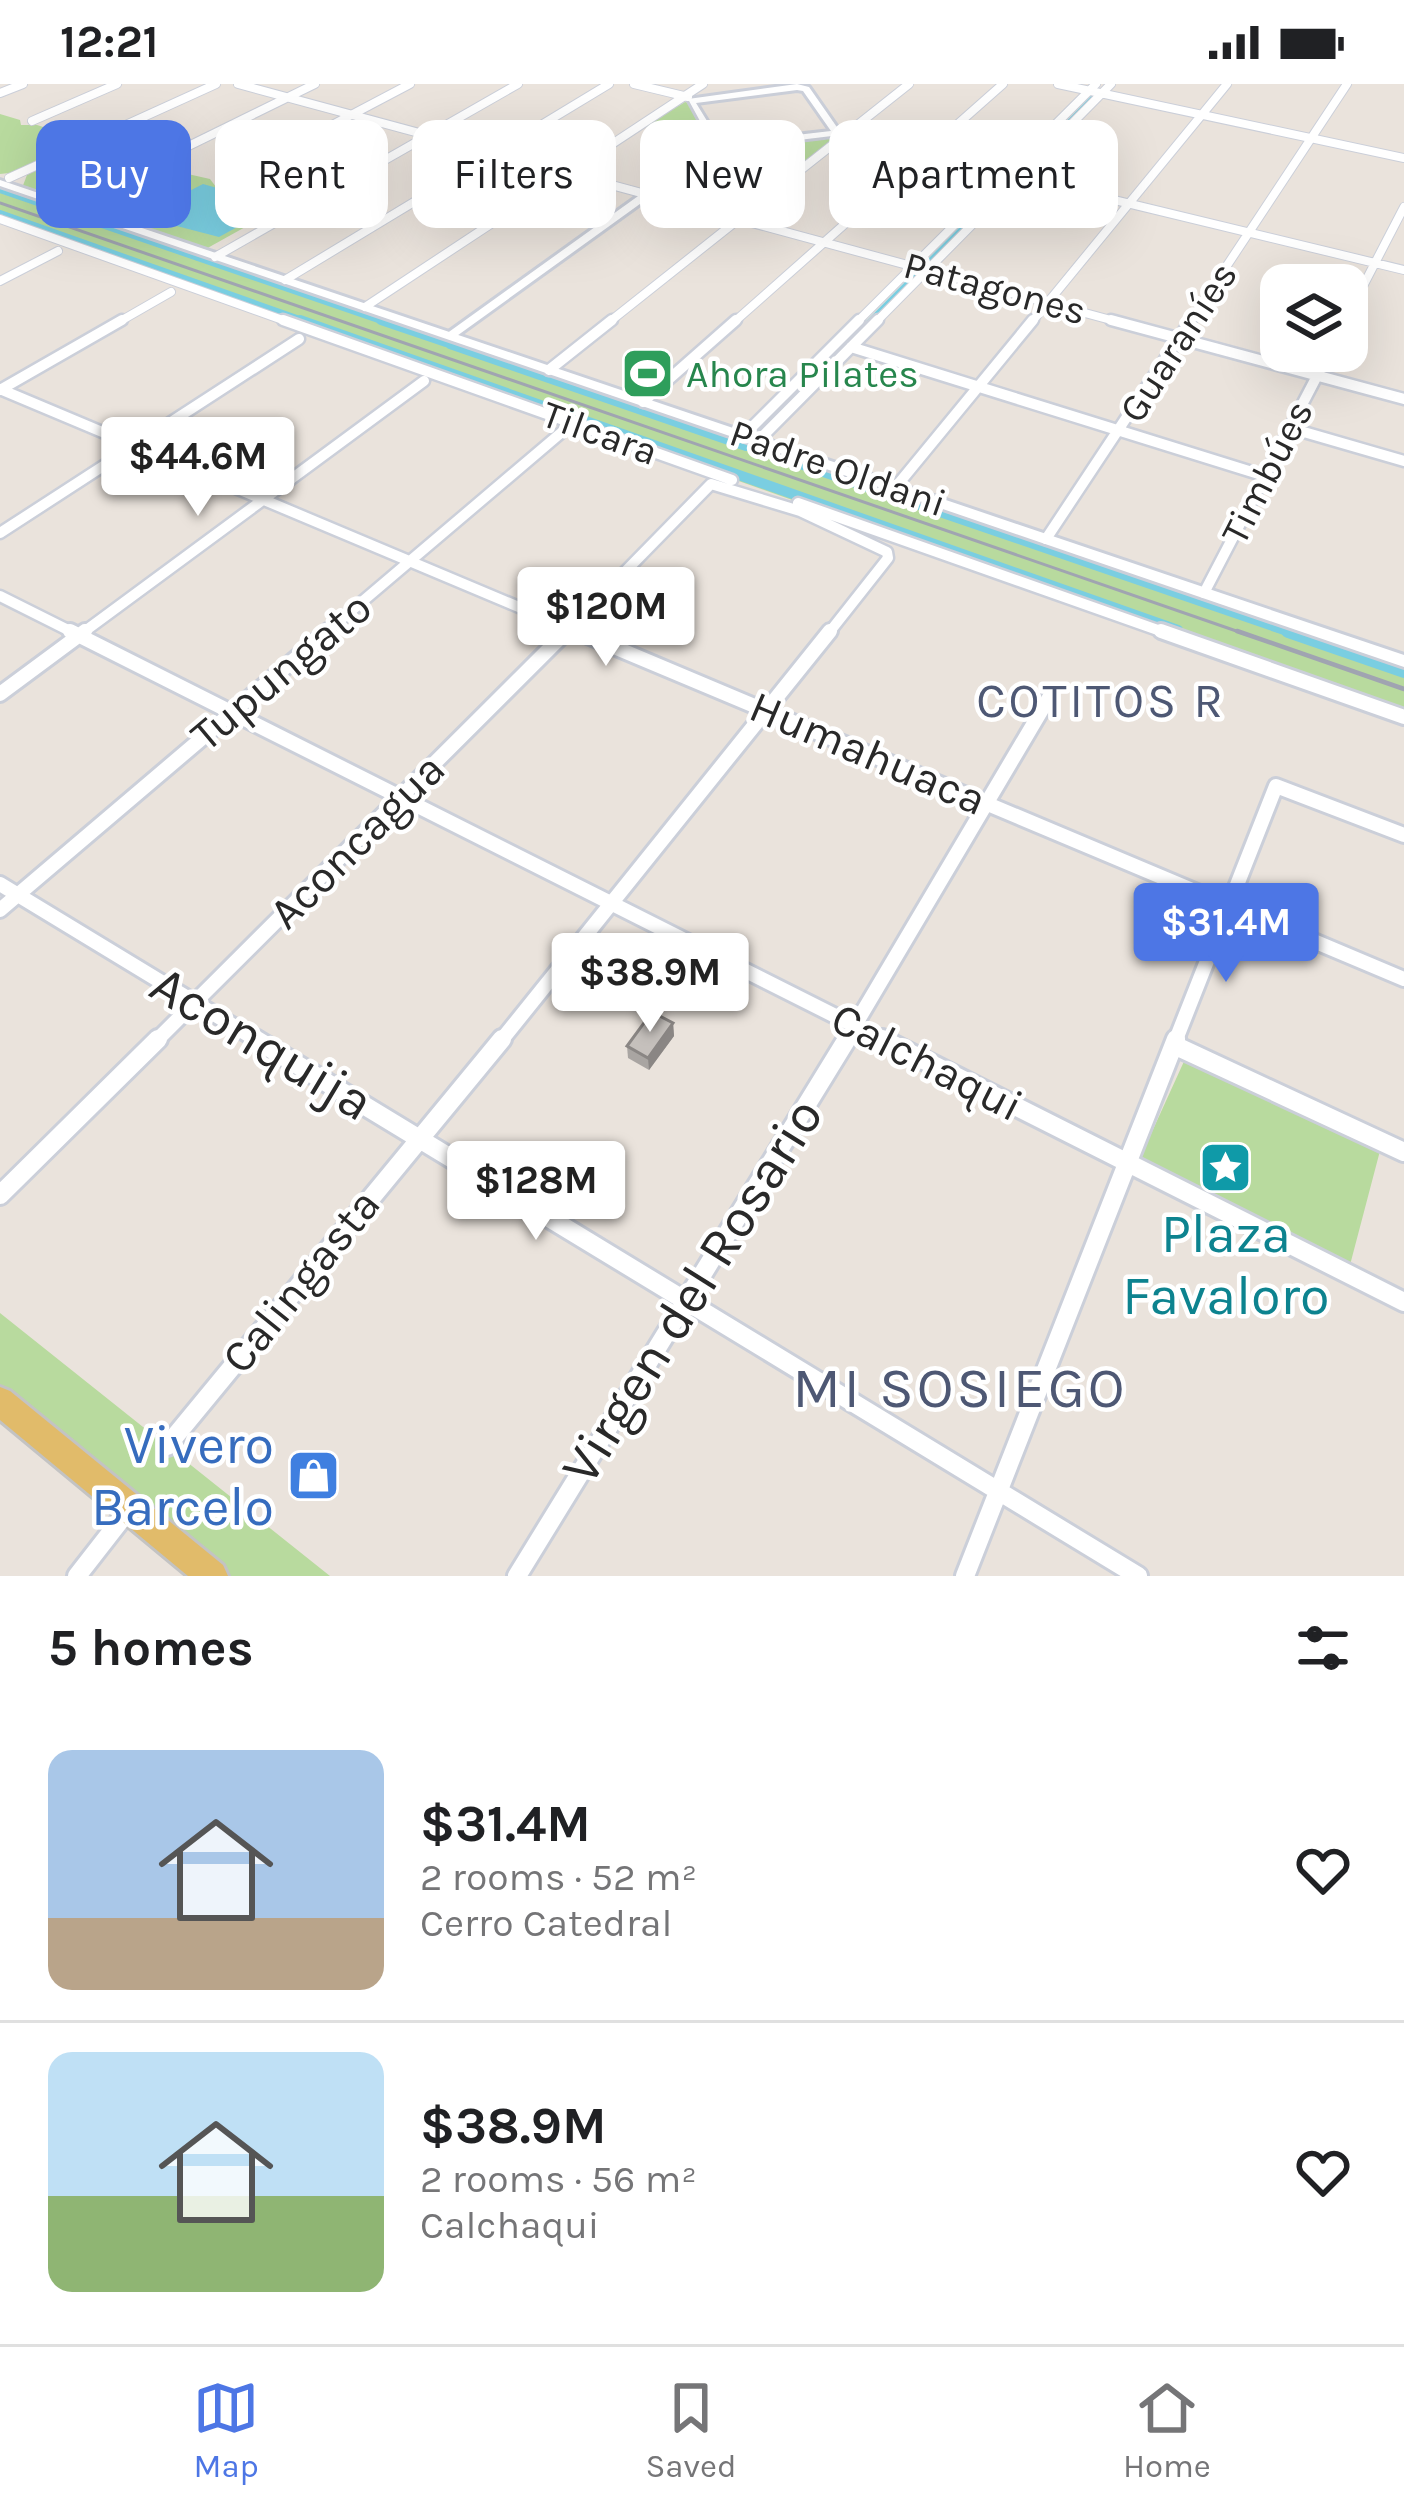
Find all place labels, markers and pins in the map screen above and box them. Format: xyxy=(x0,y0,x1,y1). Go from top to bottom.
sports icon: Ahora Pilates xyxy=(619,346,675,402)
place label: Ahora Pilates xyxy=(686,351,919,397)
pin: $44.6M xyxy=(100,417,296,519)
pin: $120M xyxy=(522,567,690,669)
pin: $31.4M xyxy=(1128,883,1324,985)
pin: $38.9M xyxy=(552,933,748,1035)
place icon: Plaza Favaloro xyxy=(1198,1139,1254,1195)
pin: $128M xyxy=(452,1141,620,1243)
place label: Plaza Favaloro xyxy=(1122,1202,1330,1328)
place label: Vivero Barcelo xyxy=(91,1413,274,1539)
shop icon: Vivero Barcelo xyxy=(285,1448,341,1504)

